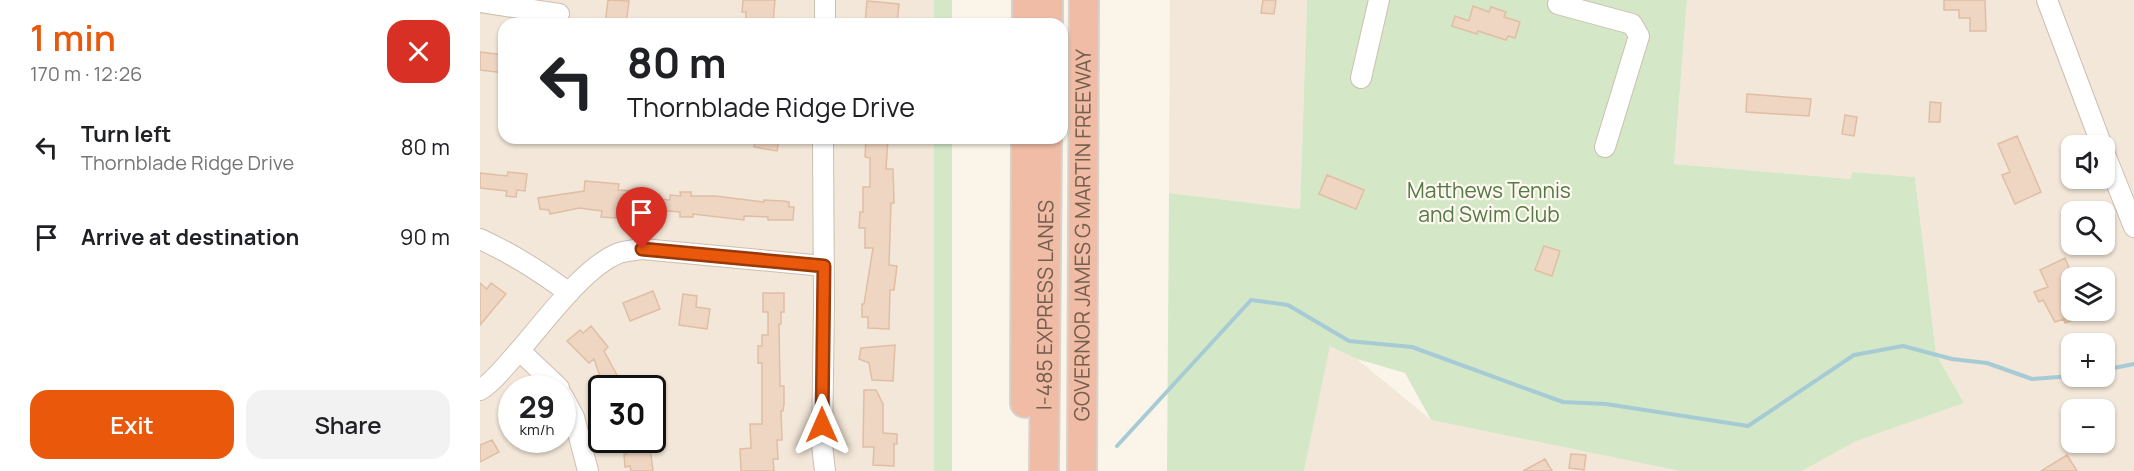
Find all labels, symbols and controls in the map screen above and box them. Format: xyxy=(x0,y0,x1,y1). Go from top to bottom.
text: 1 min xyxy=(30,13,116,62)
button: close xyxy=(387,20,450,83)
text: 80 m xyxy=(627,33,727,91)
icon: left xyxy=(528,42,606,120)
street label: GOVERNOR JAMES G MARTIN FREEWAY xyxy=(1067,49,1097,421)
text: 170 m · 12:26 xyxy=(30,60,143,87)
text: Thornblade Ridge Drive xyxy=(627,88,915,125)
text: Turn left xyxy=(81,119,171,149)
icon: left xyxy=(30,131,63,164)
text: 80 m xyxy=(401,132,450,162)
map controls xyxy=(2061,135,2115,453)
button: sound xyxy=(2061,135,2115,189)
text: Thornblade Ridge Drive xyxy=(81,149,294,176)
park label: Matthews Tennis and Swim Club xyxy=(1407,176,1571,228)
pin xyxy=(616,187,667,249)
icon: arrive xyxy=(625,196,658,229)
street label: I-485 EXPRESS LANES xyxy=(1030,200,1059,410)
button: search xyxy=(2061,201,2115,255)
icon: arrive xyxy=(30,221,63,254)
text: Arrive at destination xyxy=(81,222,299,252)
text: 90 m xyxy=(400,222,450,252)
button: layers xyxy=(2061,267,2115,321)
button: + xyxy=(2061,333,2115,387)
speed limit sign: 30 xyxy=(588,375,666,453)
text: 29 xyxy=(519,386,555,427)
button: Exit xyxy=(30,390,234,459)
button: Share xyxy=(246,390,450,459)
position arrow xyxy=(790,393,854,457)
button: − xyxy=(2061,399,2115,453)
text: km/h xyxy=(520,419,554,440)

